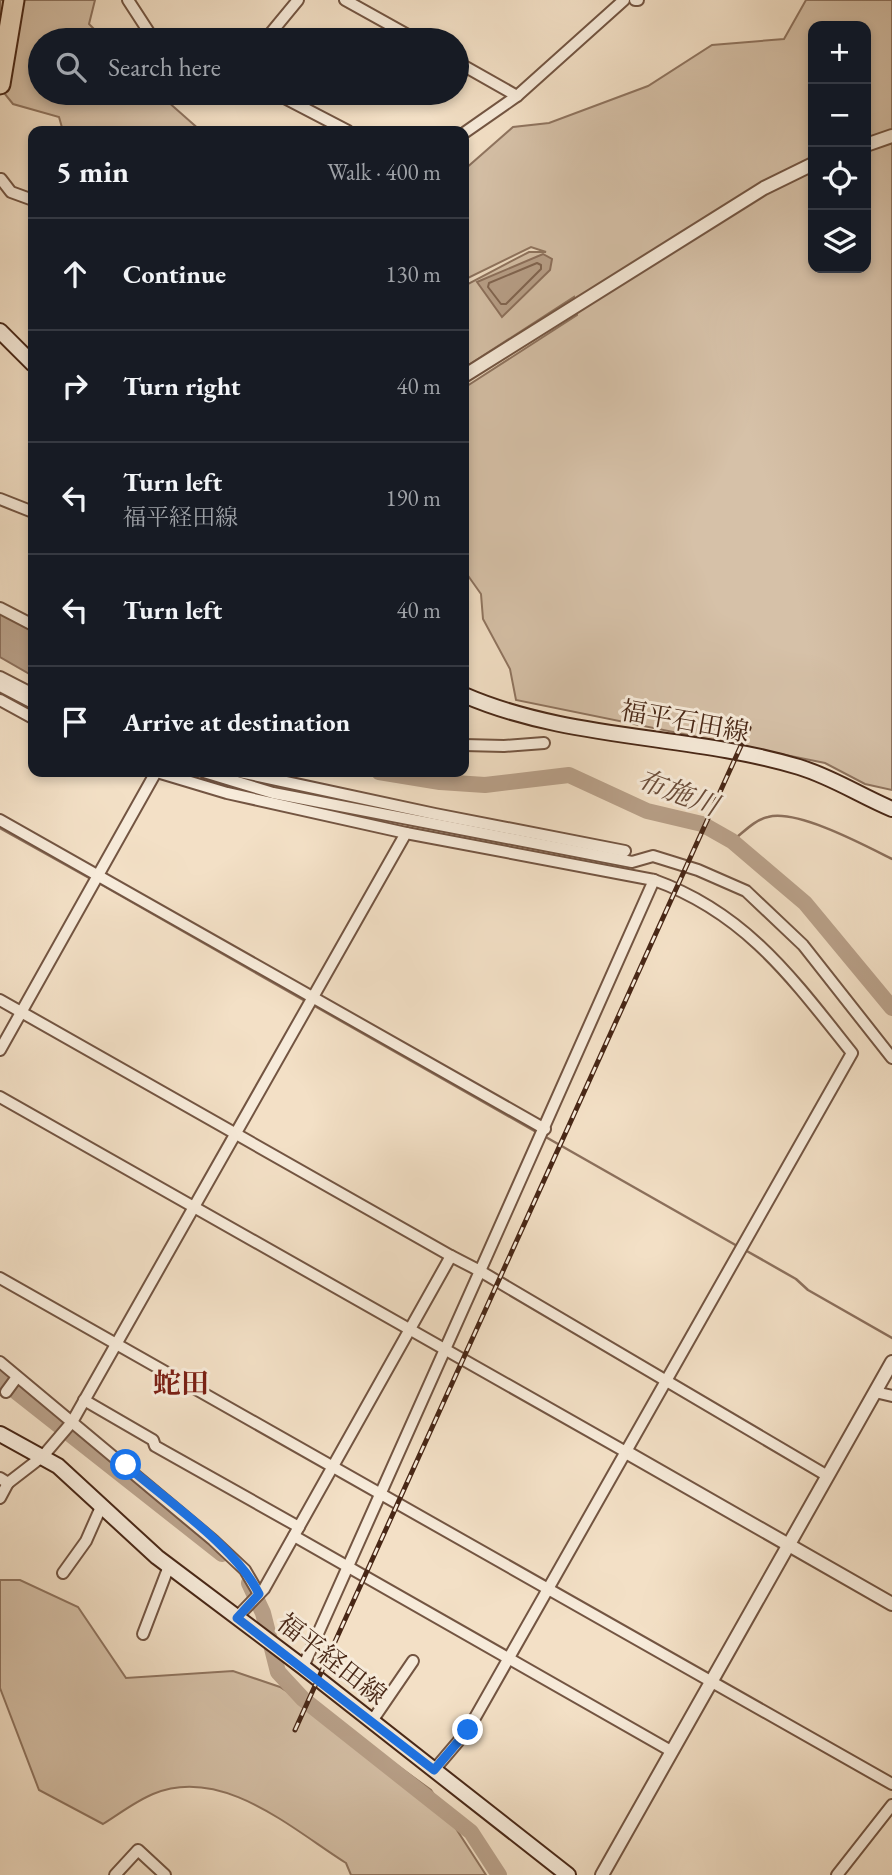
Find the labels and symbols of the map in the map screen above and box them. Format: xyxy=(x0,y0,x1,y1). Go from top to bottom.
street label: 福平石田線 xyxy=(618,693,752,749)
water label: 布施川 xyxy=(632,761,726,824)
district label: 蛇田 xyxy=(153,1365,209,1401)
route start xyxy=(110,1449,141,1480)
street label: 福平経田線 xyxy=(270,1606,394,1712)
route end xyxy=(452,1714,483,1745)

